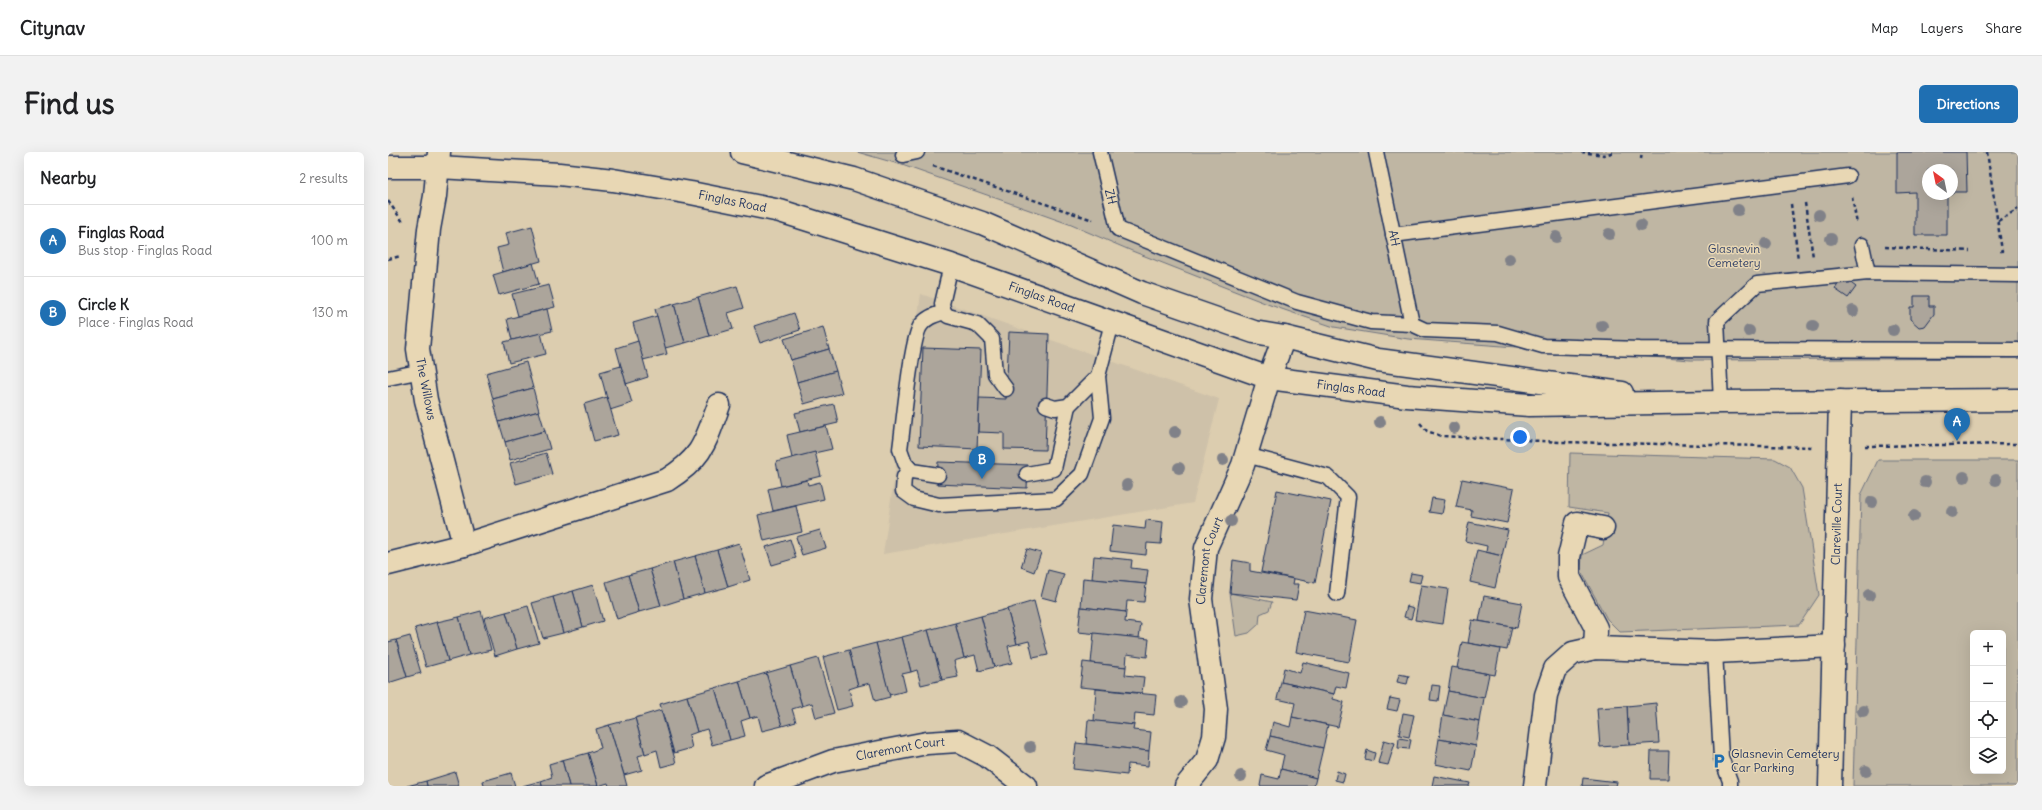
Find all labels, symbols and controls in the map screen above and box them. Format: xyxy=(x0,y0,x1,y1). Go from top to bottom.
text: Citynav xyxy=(20,16,85,40)
text: Map xyxy=(1871,19,1898,37)
text: Layers xyxy=(1920,19,1963,37)
text: Share xyxy=(1985,19,2022,37)
button: Directions xyxy=(1919,85,2018,123)
text: Find us xyxy=(24,86,115,122)
north arrow xyxy=(1922,164,1958,200)
text: Nearby xyxy=(40,167,96,189)
text: 2 results xyxy=(299,170,348,187)
street label: Finglas Road xyxy=(697,187,768,215)
street label: ZH xyxy=(1102,187,1120,206)
text: Finglas Road xyxy=(78,223,164,242)
street label: AH xyxy=(1386,228,1404,248)
text: A xyxy=(49,232,57,249)
text: 100 m xyxy=(311,232,348,249)
park label: Glasnevin Cemetery xyxy=(1707,241,1761,270)
text: Bus stop · Finglas Road xyxy=(78,242,212,259)
street label: Finglas Road xyxy=(1007,278,1077,315)
text: Circle K xyxy=(78,295,129,314)
text: B xyxy=(49,304,57,321)
text: 130 m xyxy=(312,304,348,321)
text: Place · Finglas Road xyxy=(78,314,193,331)
street label: The Willows xyxy=(413,356,440,421)
street label: Finglas Road xyxy=(1316,376,1386,400)
pin: A xyxy=(1944,408,1970,441)
your location xyxy=(1510,427,1530,447)
pin: B xyxy=(969,446,995,479)
street label: Clareville Court xyxy=(1828,483,1845,565)
street label: Claremont Court xyxy=(1193,514,1226,606)
map controls xyxy=(1970,630,2006,774)
button: + xyxy=(1970,630,2006,666)
button: − xyxy=(1970,666,2006,702)
button: locate xyxy=(1970,702,2006,738)
street label: Claremont Court xyxy=(855,734,945,763)
button: layers xyxy=(1970,738,2006,774)
place label: Glasnevin Cemetery Car Parking xyxy=(1731,746,1840,775)
parking icon: Glasnevin Cemetery Car Parking xyxy=(1710,752,1728,770)

